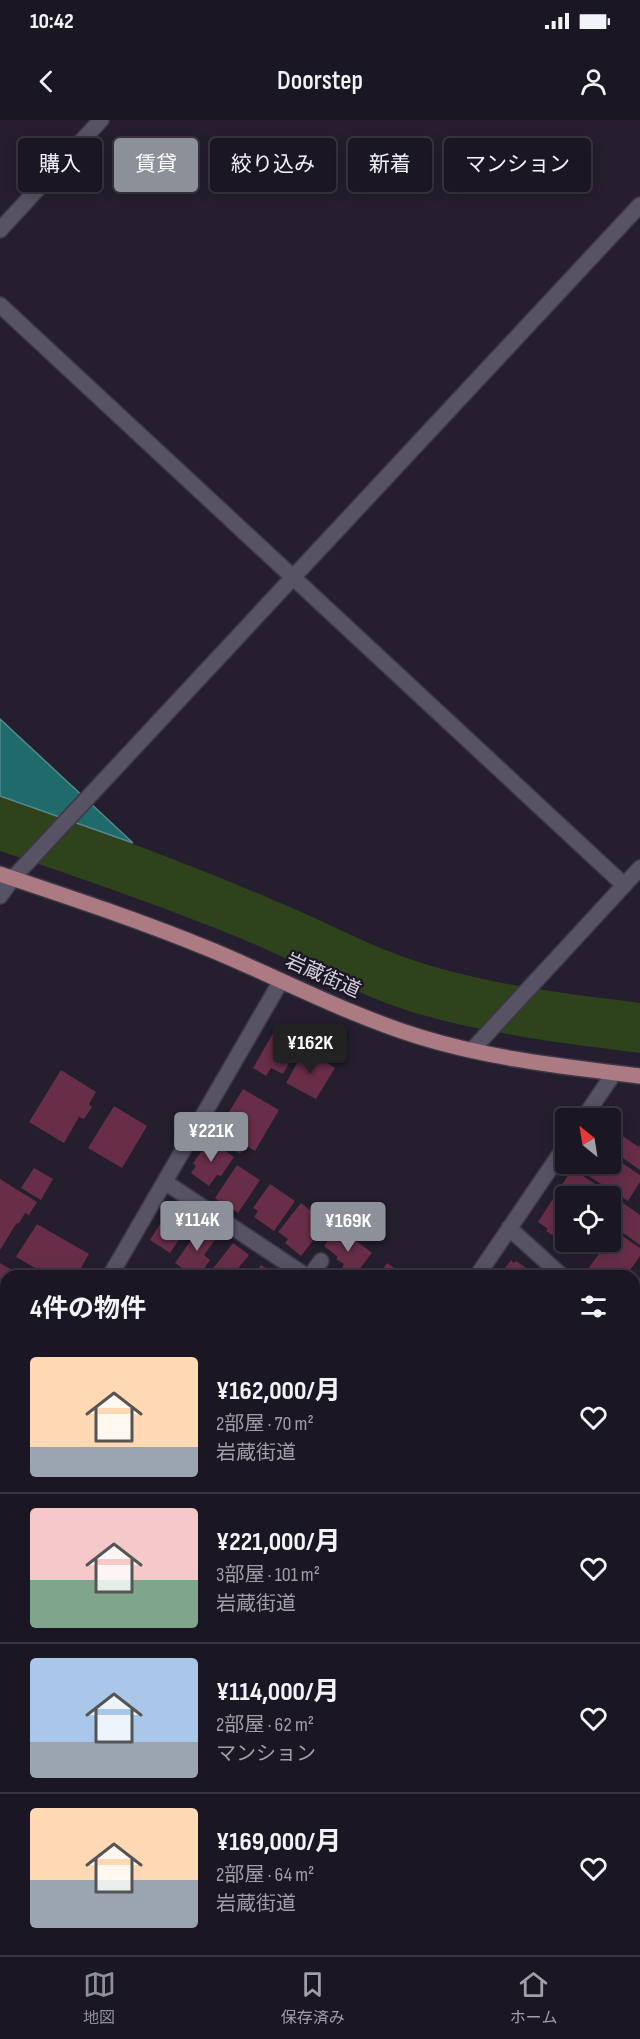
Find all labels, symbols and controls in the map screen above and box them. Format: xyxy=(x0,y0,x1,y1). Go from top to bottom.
text: 10:42 xyxy=(30,8,74,35)
icon: back xyxy=(30,65,63,98)
text: Doorstep xyxy=(277,65,363,97)
icon: person xyxy=(577,65,610,98)
chip: 購入 xyxy=(18,138,102,192)
chip: 賃貸 xyxy=(114,138,198,192)
chip: 絞り込み xyxy=(210,138,336,192)
chip: 新着 xyxy=(348,138,432,192)
chip: マンション xyxy=(444,138,591,192)
street label: 岩蔵街道 xyxy=(282,949,364,1003)
pin: ¥162K xyxy=(268,1024,352,1075)
text: ¥162K xyxy=(287,1031,333,1055)
north arrow xyxy=(555,1108,621,1174)
map controls xyxy=(555,1108,621,1252)
pin: ¥221K xyxy=(169,1112,253,1163)
text: ¥221K xyxy=(188,1119,234,1143)
button: locate xyxy=(555,1186,621,1252)
pin: ¥114K xyxy=(155,1201,239,1252)
pin: ¥169K xyxy=(306,1202,390,1253)
text: ¥114K xyxy=(174,1208,220,1232)
text: ¥169K xyxy=(325,1209,371,1233)
icon: filters xyxy=(577,1290,610,1323)
text: 4件の物件 xyxy=(30,1294,146,1325)
text: ¥162,000/月 xyxy=(216,1376,341,1407)
icon: home xyxy=(78,1381,150,1453)
icon: heart xyxy=(577,1401,610,1434)
text: 2部屋 · 70 m² xyxy=(216,1412,314,1436)
text: 岩蔵街道 xyxy=(216,1441,296,1465)
text: ¥221,000/月 xyxy=(216,1527,340,1558)
icon: home xyxy=(78,1532,150,1604)
icon: heart xyxy=(577,1552,610,1585)
text: 3部屋 · 101 m² xyxy=(216,1563,320,1587)
text: 岩蔵街道 xyxy=(216,1592,296,1616)
text: ¥114,000/月 xyxy=(216,1677,340,1708)
icon: home xyxy=(78,1682,150,1754)
icon: heart xyxy=(577,1702,610,1735)
text: 2部屋 · 62 m² xyxy=(216,1713,314,1737)
text: マンション xyxy=(216,1742,316,1766)
text: ¥169,000/月 xyxy=(216,1827,341,1858)
icon: home xyxy=(78,1832,150,1904)
icon: heart xyxy=(577,1852,610,1885)
text: 2部屋 · 64 m² xyxy=(216,1863,314,1887)
text: 岩蔵街道 xyxy=(216,1892,296,1916)
tab: 地図 xyxy=(83,1968,116,2028)
tab: 保存済み xyxy=(281,1968,345,2028)
tab: ホーム xyxy=(510,1968,557,2028)

